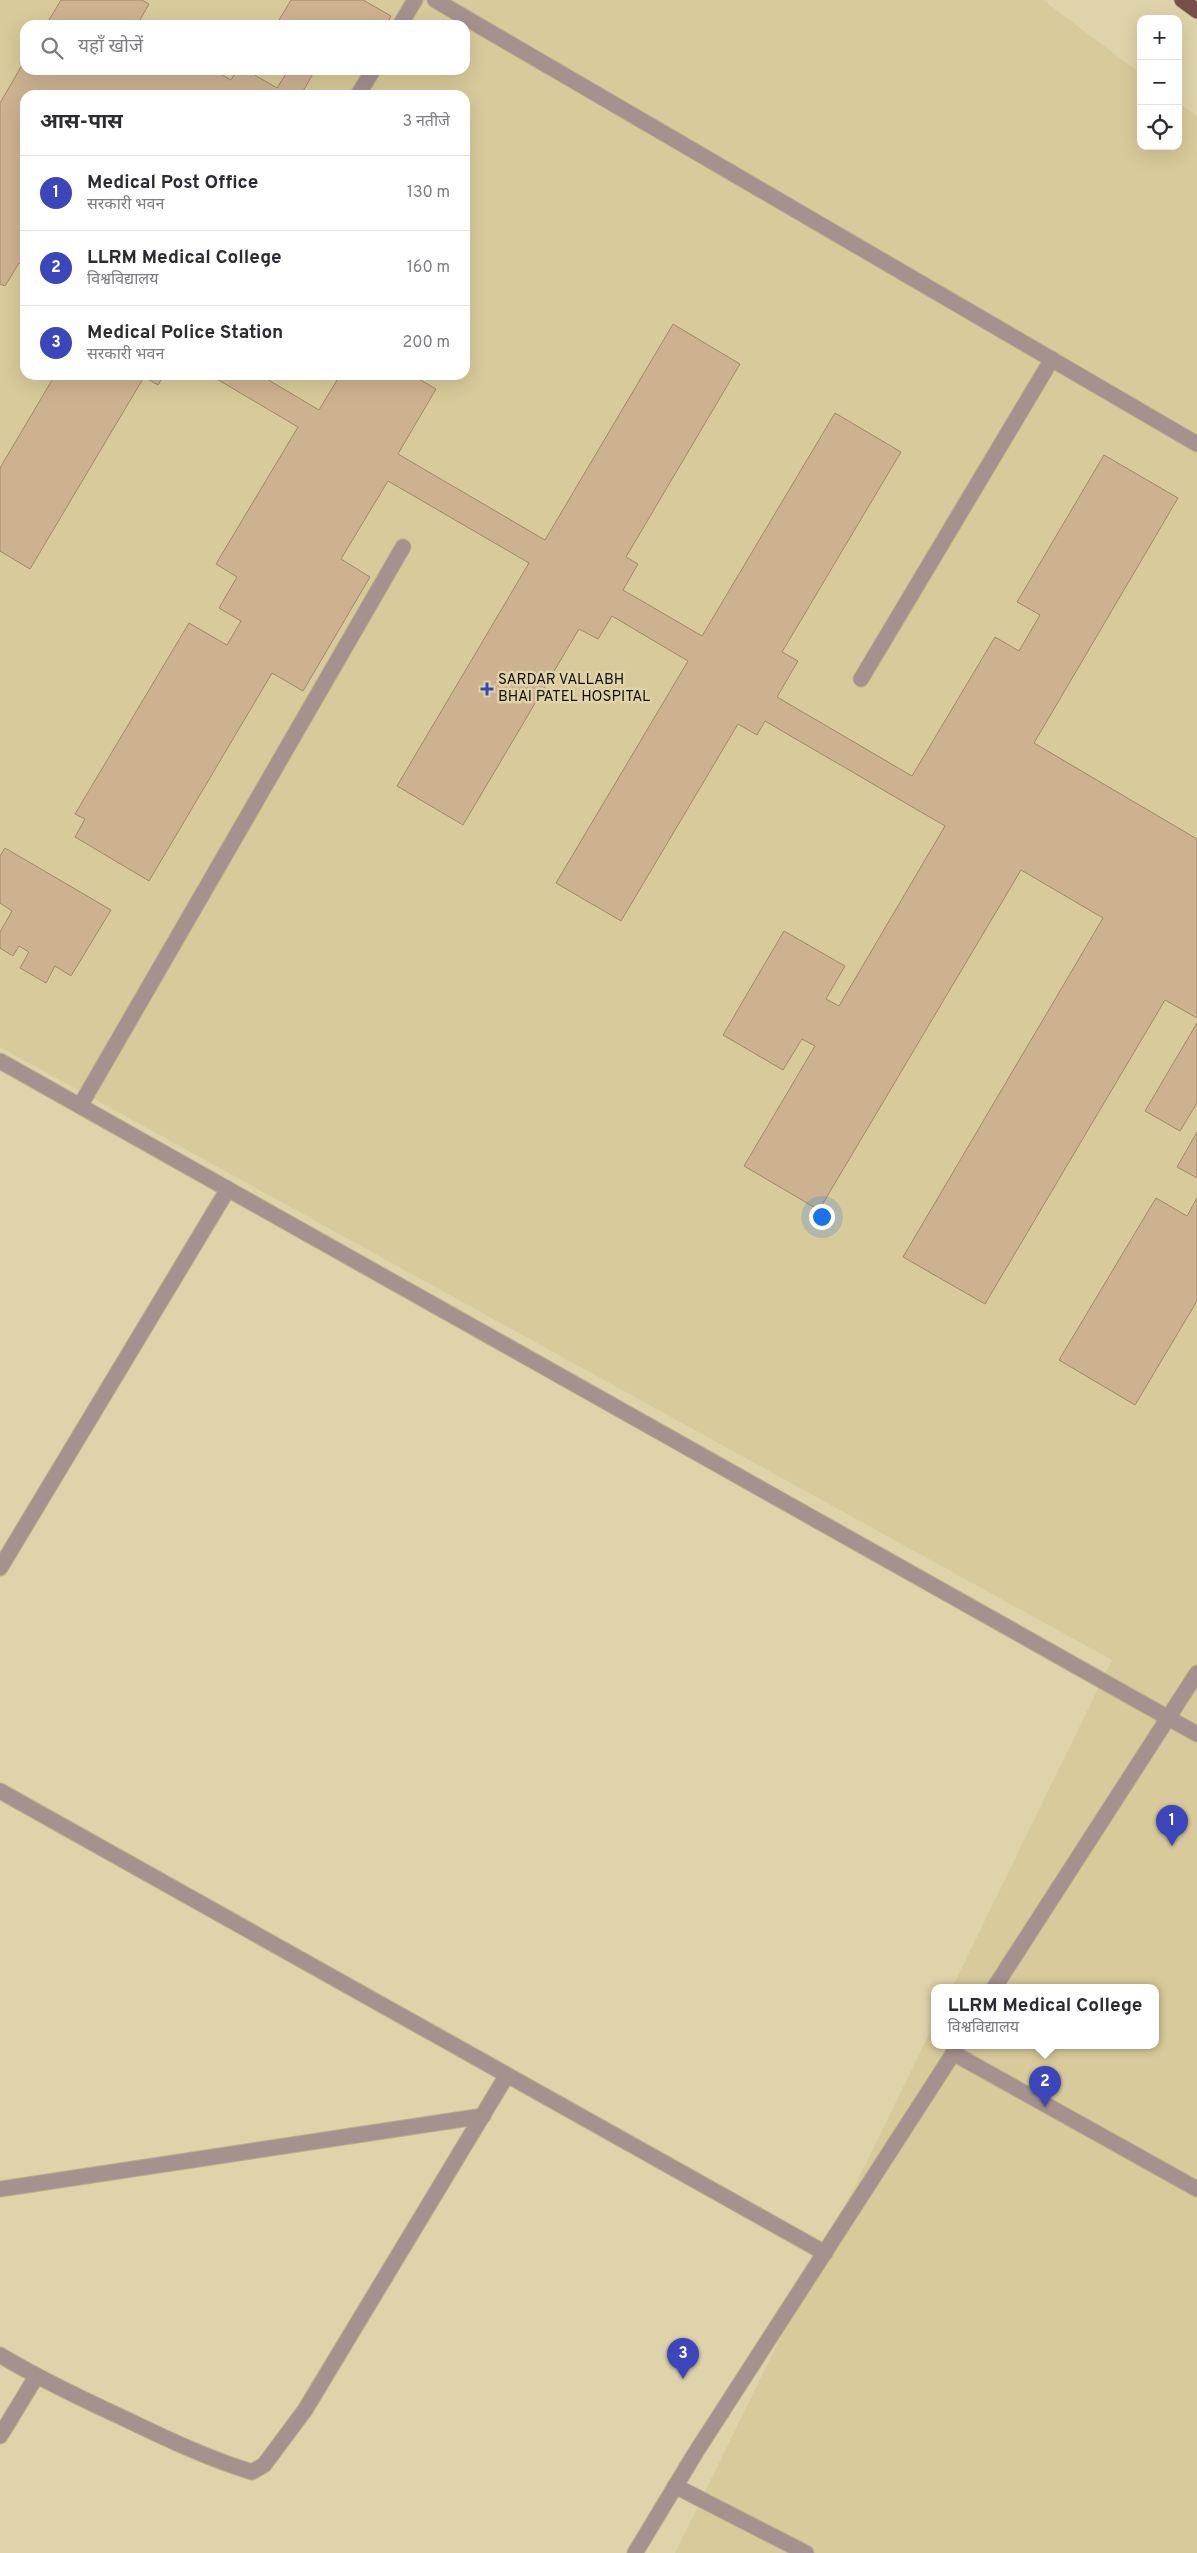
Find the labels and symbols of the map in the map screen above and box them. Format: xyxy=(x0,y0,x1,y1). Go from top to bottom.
place label: SARDAR VALLABH BHAI PATEL HOSPITAL xyxy=(498,671,650,707)
marker: SARDAR VALLABH BHAI PATEL HOSPITAL xyxy=(480,682,494,696)
your location xyxy=(809,1204,835,1230)
pin: 1 xyxy=(1156,1805,1188,1846)
pin: 2 xyxy=(1029,2066,1061,2107)
pin: 3 xyxy=(667,2338,699,2379)

